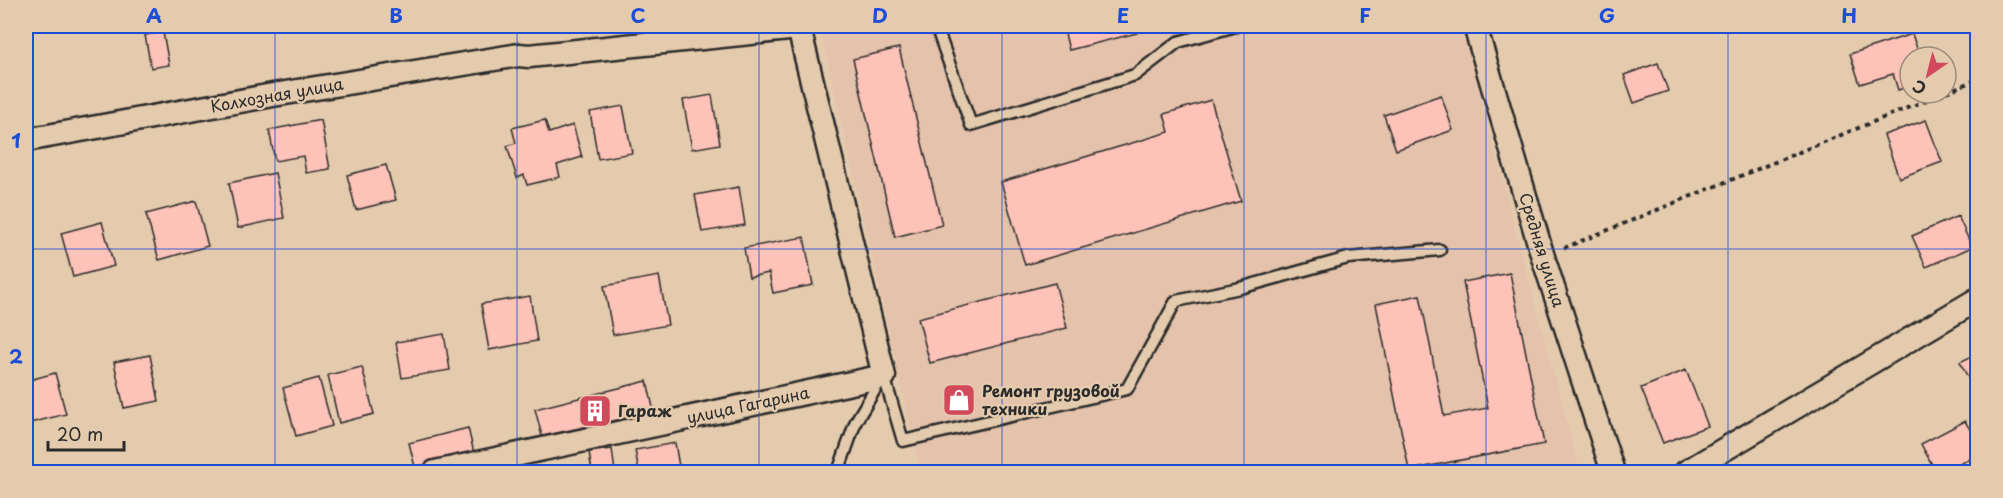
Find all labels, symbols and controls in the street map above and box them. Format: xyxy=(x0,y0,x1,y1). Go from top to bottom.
text: A xyxy=(146,0,162,30)
text: B xyxy=(389,0,403,30)
text: C xyxy=(630,0,646,30)
text: D xyxy=(872,0,888,30)
text: E xyxy=(1117,0,1129,30)
text: F xyxy=(1359,0,1371,30)
text: G xyxy=(1599,0,1615,30)
text: H xyxy=(1841,0,1857,30)
north arrow xyxy=(1898,45,1958,105)
street label: Колхозная улица xyxy=(209,71,345,118)
text: С xyxy=(1907,75,1931,101)
text: 1 xyxy=(11,125,21,155)
street label: Средняя улица xyxy=(1514,190,1572,310)
text: 2 xyxy=(9,341,23,371)
place label: Ремонт грузовой техники xyxy=(982,378,1120,420)
street label: улица Гагарина xyxy=(684,379,811,429)
shop icon: Ремонт грузовой техники xyxy=(941,382,977,418)
building icon: Гараж xyxy=(577,393,613,429)
place label: Гараж xyxy=(618,398,672,422)
scale bar xyxy=(48,414,124,452)
text: 20 m xyxy=(57,420,103,447)

